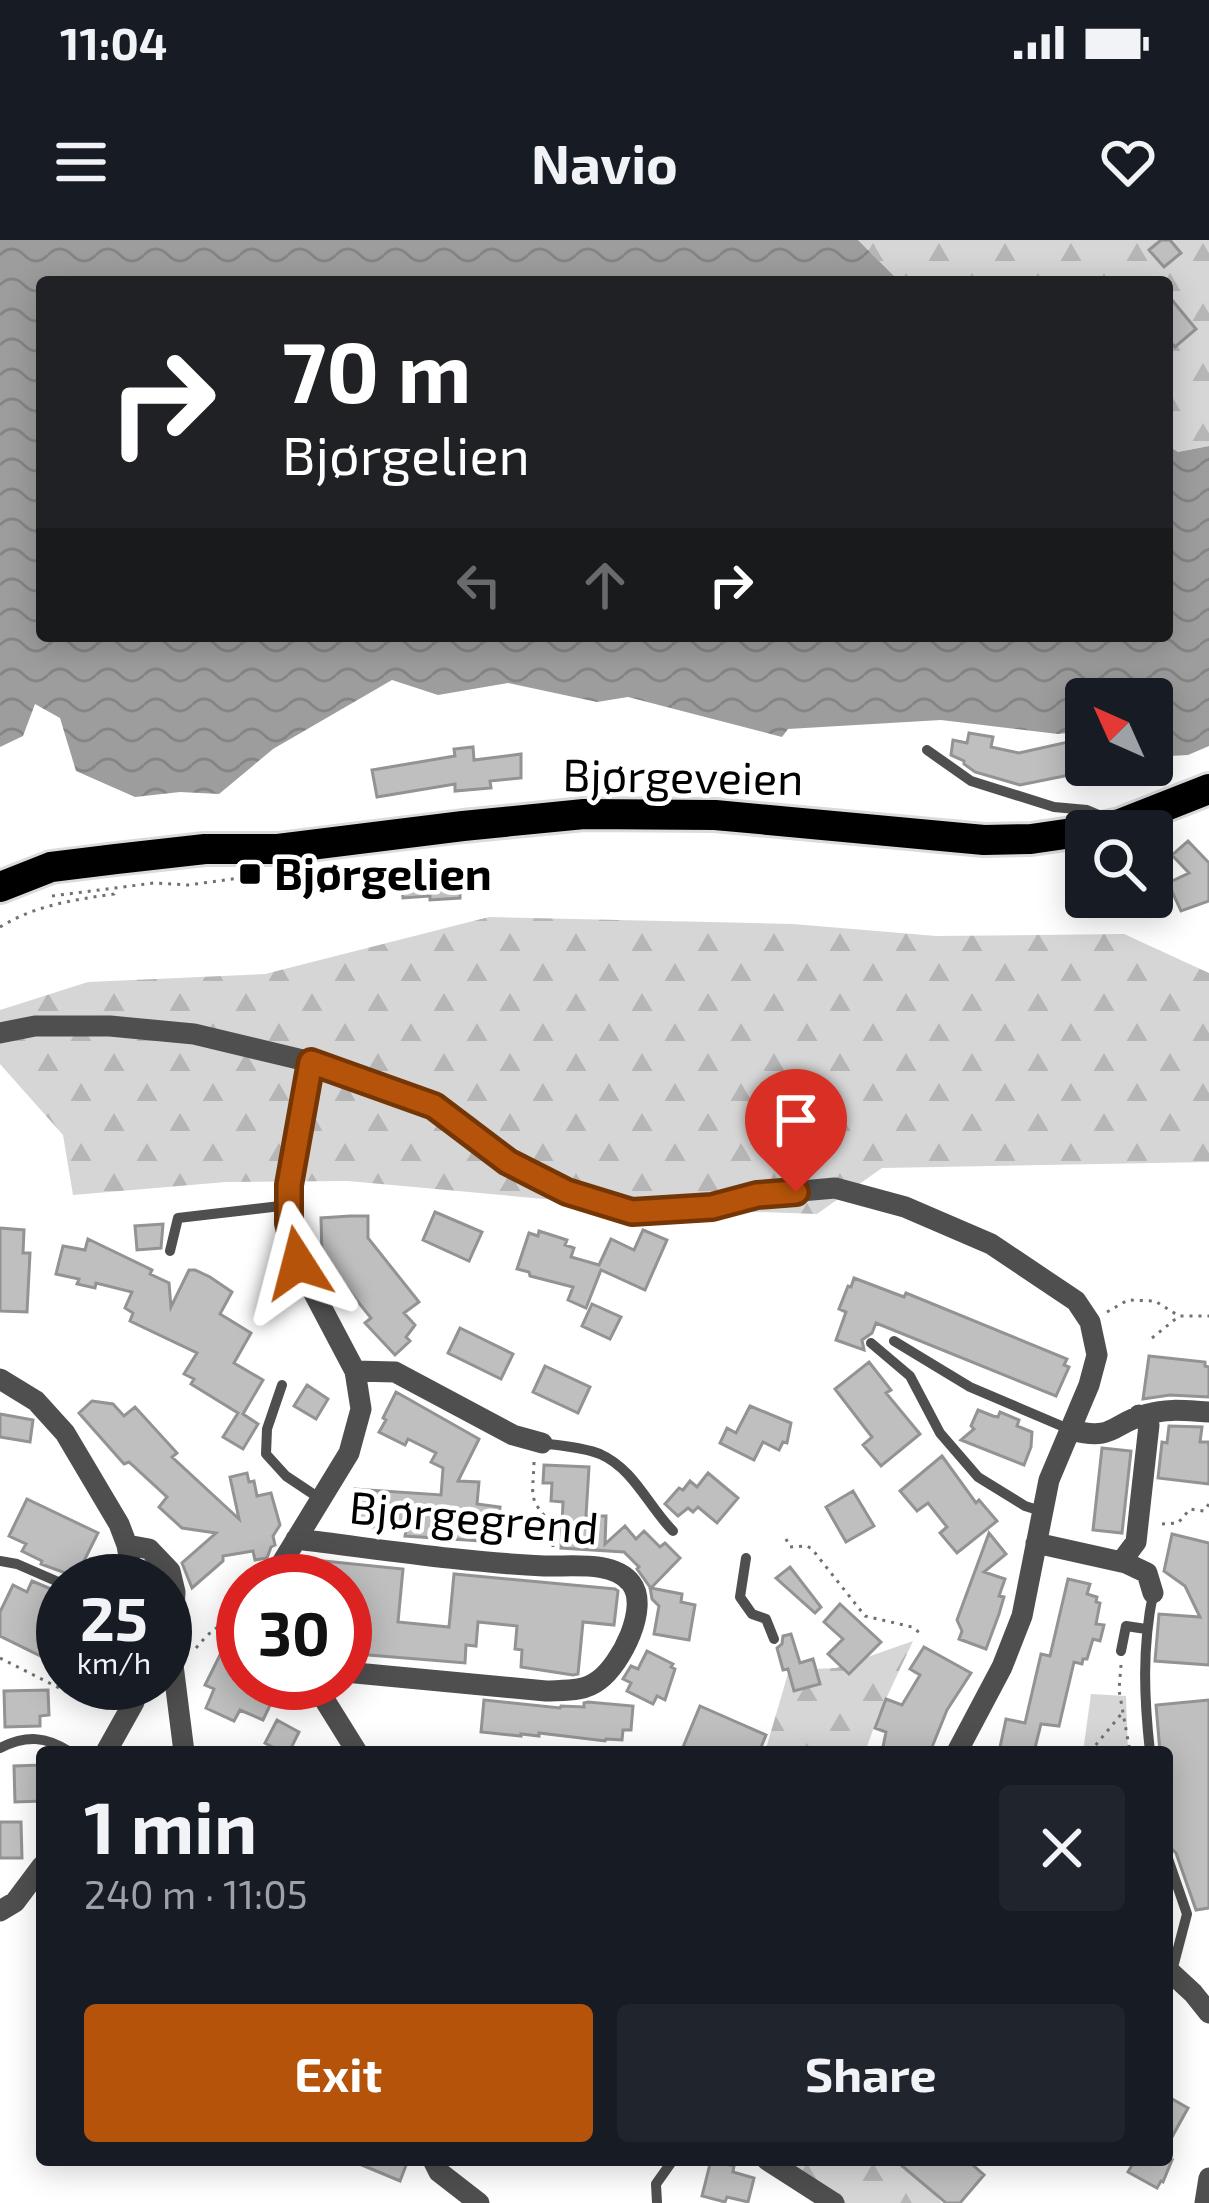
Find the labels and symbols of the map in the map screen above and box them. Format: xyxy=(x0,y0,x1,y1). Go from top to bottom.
north arrow xyxy=(1065,678,1173,786)
street label: Bjørgeveien xyxy=(562,746,804,805)
place label: Bjørgelien xyxy=(274,845,492,900)
marker: Bjørgelien xyxy=(237,861,263,887)
pin xyxy=(745,1069,847,1192)
position arrow xyxy=(235,1200,361,1326)
street label: Bjørgegrend xyxy=(347,1478,601,1555)
speed limit sign: 30 xyxy=(216,1554,372,1710)

